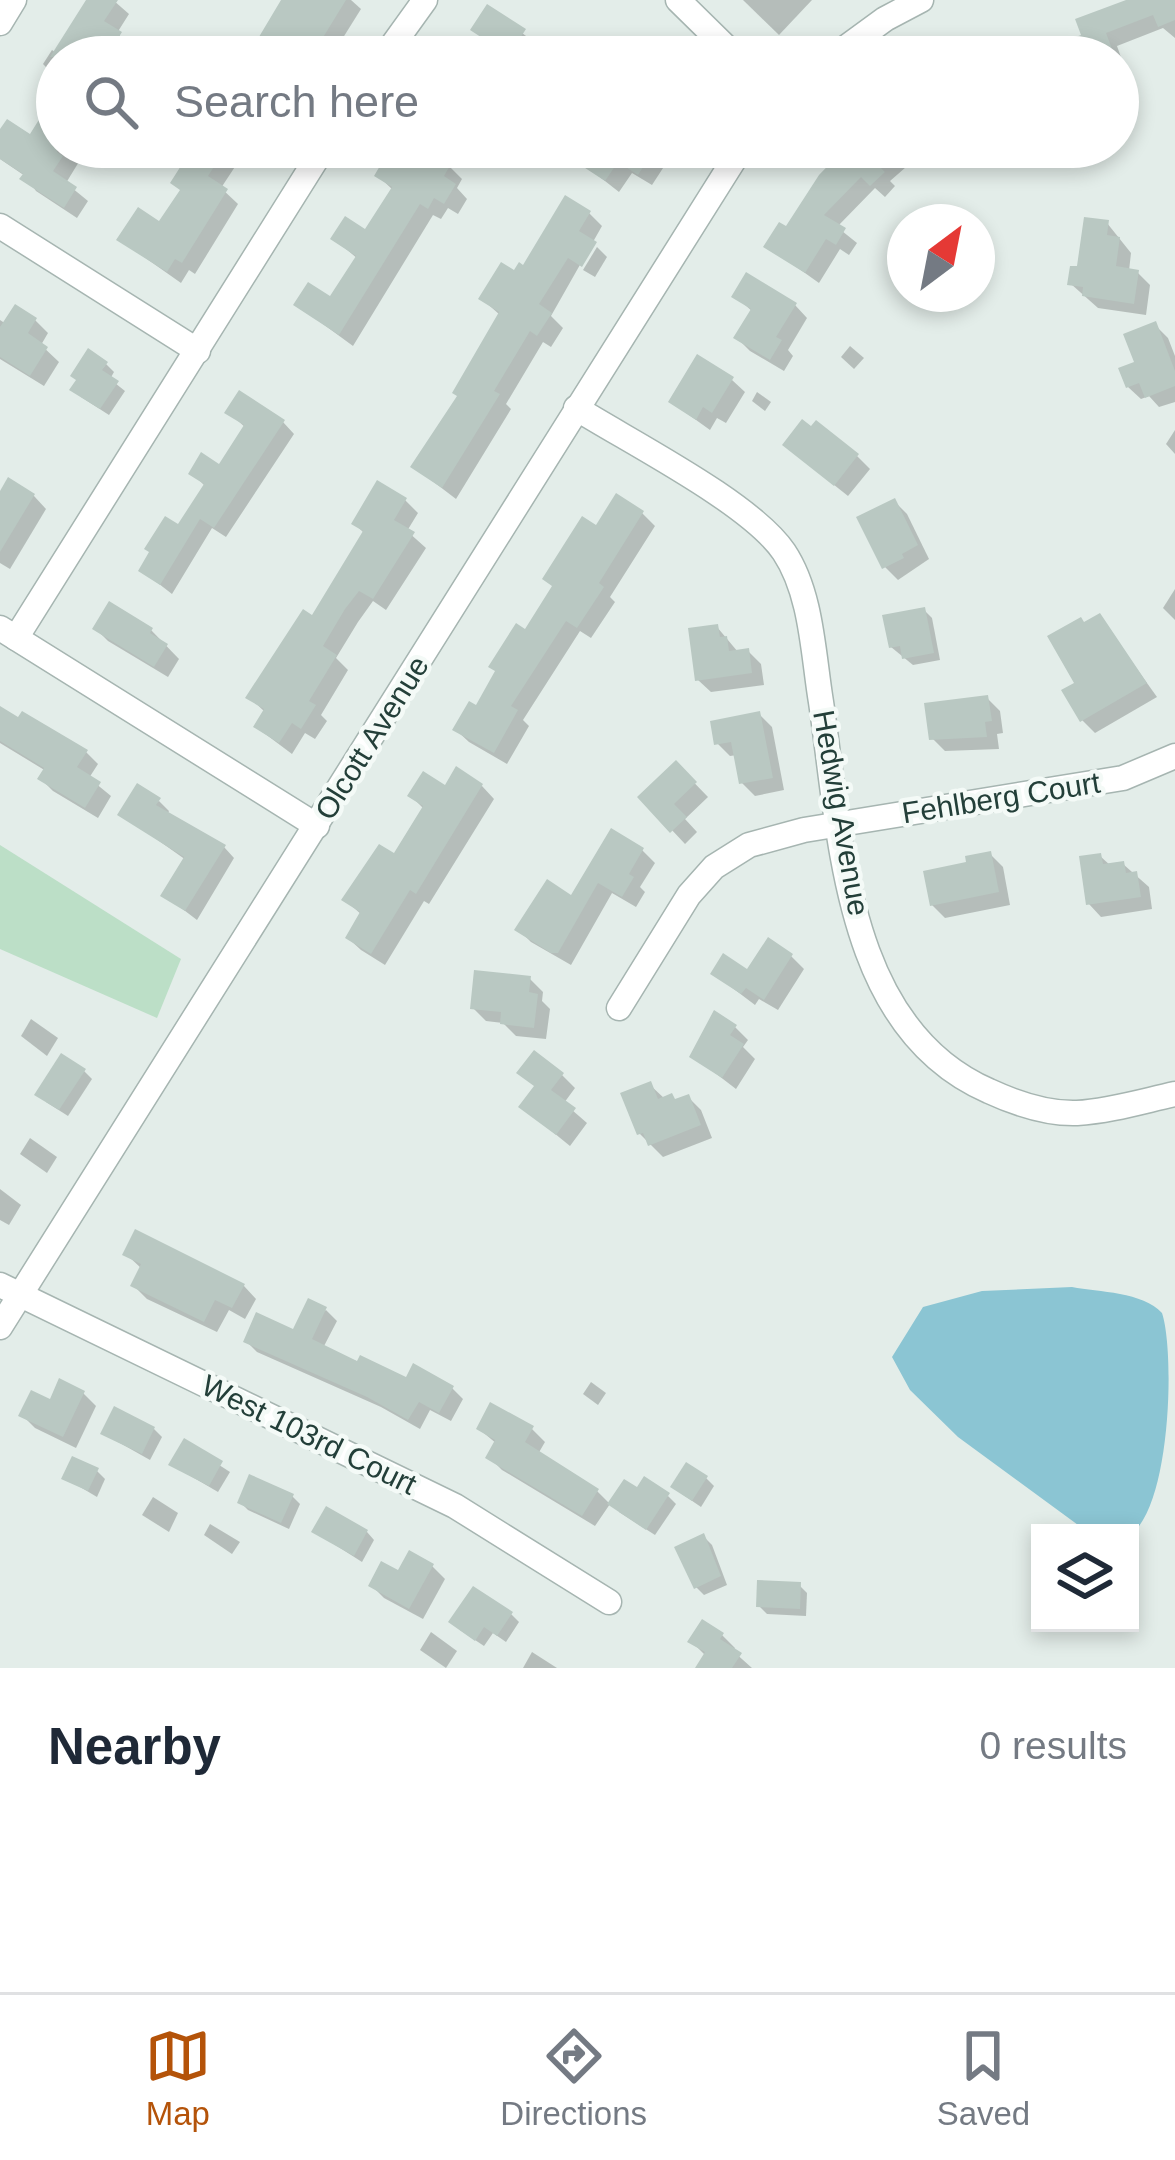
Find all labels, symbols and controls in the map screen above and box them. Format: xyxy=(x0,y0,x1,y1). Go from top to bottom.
search box xyxy=(36,36,1139,168)
icon: search xyxy=(78,69,144,135)
text: Search here xyxy=(174,76,419,127)
north arrow xyxy=(887,204,995,312)
street label: Olcott Avenue xyxy=(308,650,435,825)
street label: Hedwig Avenue xyxy=(807,708,876,918)
street label: Fehlberg Court xyxy=(900,765,1103,829)
street label: West 103rd Court xyxy=(197,1368,422,1501)
map controls xyxy=(1031,1524,1139,1632)
button: layers xyxy=(1031,1524,1139,1632)
text: Nearby xyxy=(48,1718,221,1775)
text: 0 results xyxy=(980,1724,1127,1767)
tab: Map xyxy=(145,2023,211,2133)
tab: Directions xyxy=(500,2023,647,2133)
tab: Saved xyxy=(937,2023,1030,2133)

